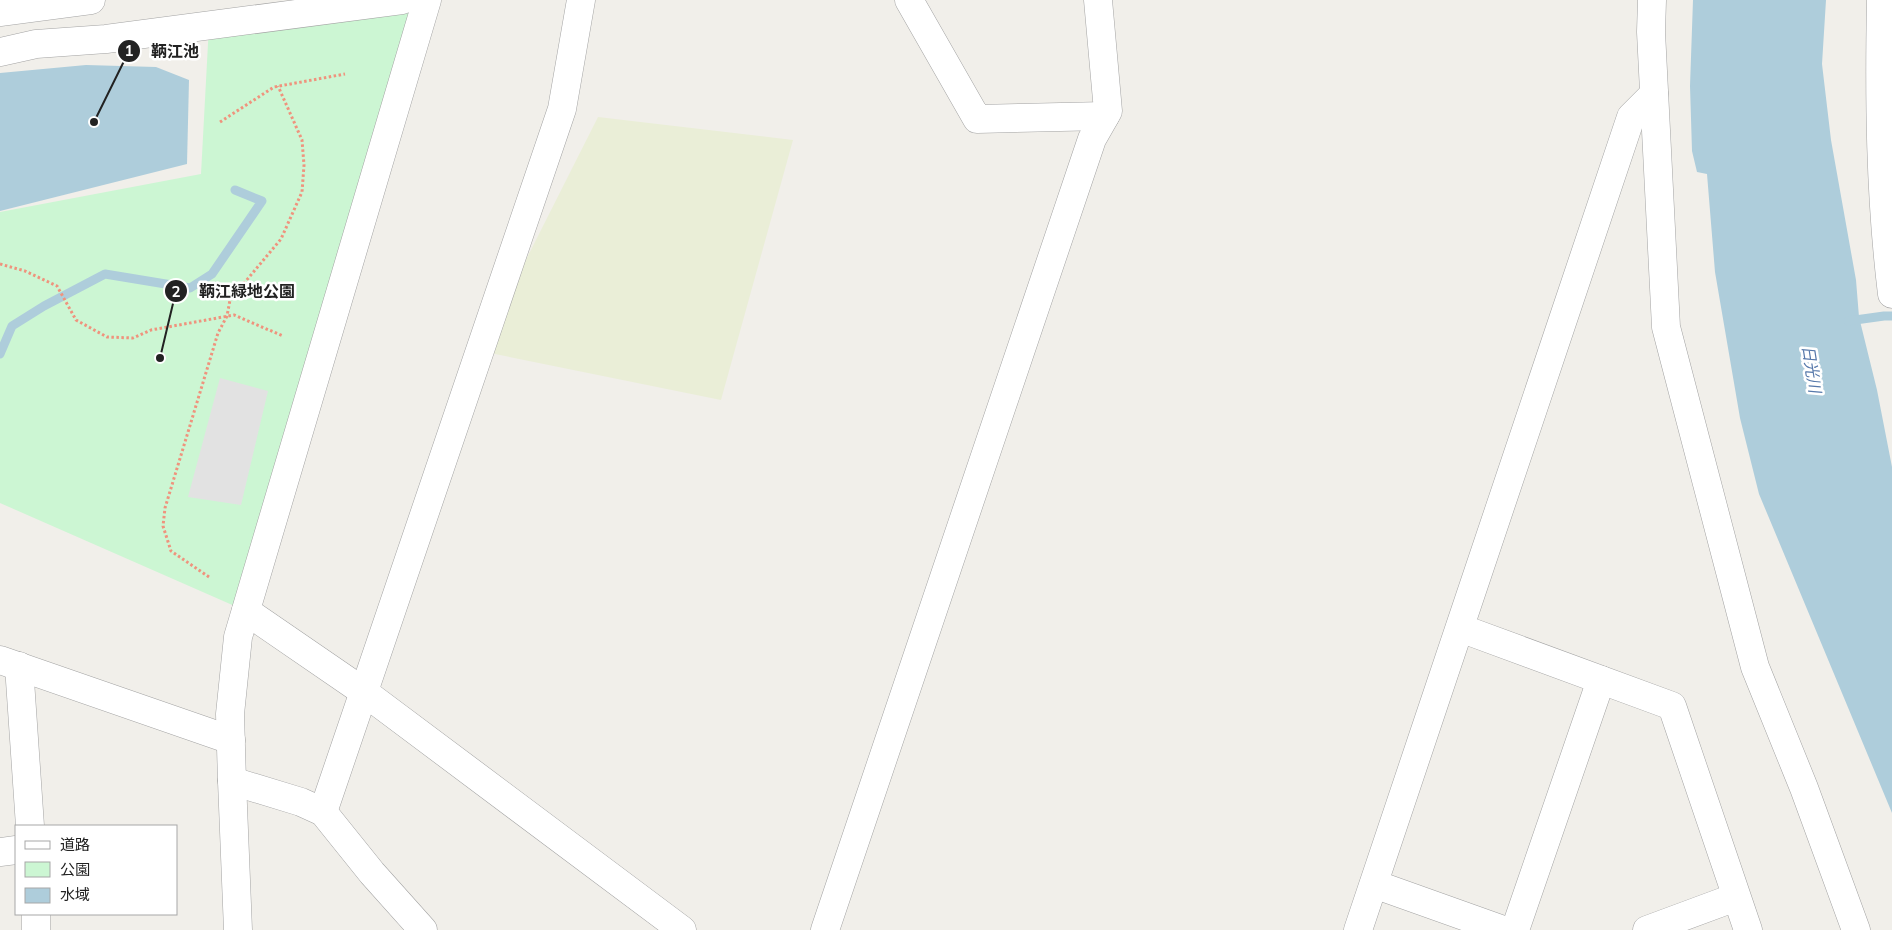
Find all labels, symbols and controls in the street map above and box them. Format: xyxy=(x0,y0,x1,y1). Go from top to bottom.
callout: 鞆江池 xyxy=(116,36,209,67)
text: 1 xyxy=(124,41,134,60)
text: 鞆江池 xyxy=(151,41,199,61)
callout: 鞆江緑地公園 xyxy=(164,276,305,307)
text: 鞆江緑地公園 xyxy=(199,281,295,301)
text: 2 xyxy=(171,282,181,301)
water label: 日光川 xyxy=(1798,344,1826,396)
legend xyxy=(15,825,178,915)
text: 道路 xyxy=(60,835,90,854)
text: 公園 xyxy=(60,860,90,879)
text: 水域 xyxy=(60,885,90,904)

